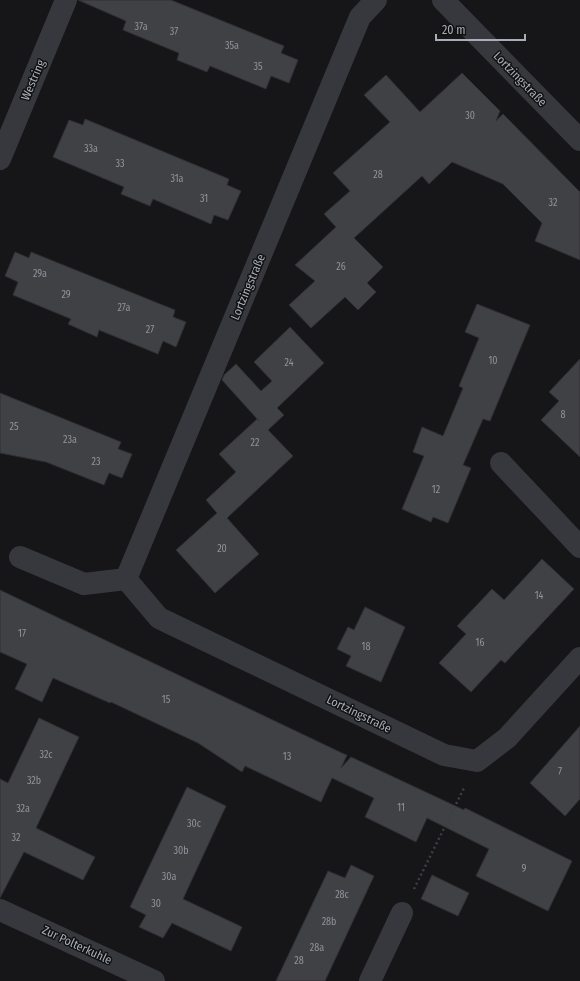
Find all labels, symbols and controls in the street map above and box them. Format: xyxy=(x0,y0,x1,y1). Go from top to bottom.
scale bar xyxy=(436,16,525,42)
house number: 37a xyxy=(134,21,148,33)
text: 20 m xyxy=(442,23,466,37)
house number: 37 xyxy=(170,26,178,38)
house number: 35a xyxy=(225,40,239,52)
street label: Lortzingstraße xyxy=(491,49,549,109)
street label: Westring xyxy=(18,57,48,103)
house number: 35 xyxy=(253,61,263,73)
house number: 30 xyxy=(465,110,475,122)
house number: 33a xyxy=(84,143,98,155)
house number: 33 xyxy=(115,158,125,170)
house number: 28 xyxy=(373,169,383,181)
house number: 31a xyxy=(170,173,184,185)
house number: 31 xyxy=(200,193,208,205)
house number: 32 xyxy=(549,197,558,209)
street label: Lortzingstraße xyxy=(228,252,268,322)
house number: 26 xyxy=(336,261,346,273)
house number: 29a xyxy=(33,268,47,280)
house number: 29 xyxy=(61,289,71,301)
house number: 27a xyxy=(118,302,131,314)
house number: 27 xyxy=(146,324,154,336)
house number: 10 xyxy=(488,355,498,367)
house number: 24 xyxy=(284,357,294,369)
house number: 8 xyxy=(561,409,566,421)
house number: 25 xyxy=(10,421,19,433)
house number: 23a xyxy=(63,434,77,446)
house number: 22 xyxy=(251,437,260,449)
house number: 23 xyxy=(92,456,101,468)
house number: 12 xyxy=(432,484,441,496)
house number: 20 xyxy=(217,543,227,555)
house number: 14 xyxy=(535,590,544,602)
house number: 17 xyxy=(18,628,26,640)
house number: 16 xyxy=(476,637,484,649)
house number: 18 xyxy=(362,641,370,653)
street label: Lortzingstraße xyxy=(324,692,394,736)
house number: 15 xyxy=(162,694,171,706)
house number: 32c xyxy=(40,749,53,761)
house number: 13 xyxy=(283,751,292,763)
house number: 7 xyxy=(558,766,562,778)
house number: 32b xyxy=(27,775,41,787)
house number: 11 xyxy=(397,802,405,814)
house number: 32a xyxy=(16,803,30,815)
house number: 30c xyxy=(187,818,202,830)
house number: 32 xyxy=(12,832,21,844)
house number: 30b xyxy=(173,845,189,857)
house number: 9 xyxy=(522,863,527,875)
house number: 30a xyxy=(162,871,176,883)
house number: 28c xyxy=(335,889,350,901)
house number: 30 xyxy=(151,898,161,910)
house number: 28b xyxy=(322,916,336,928)
street label: Zur Polterkuhle xyxy=(40,923,114,967)
house number: 28a xyxy=(310,942,324,954)
house number: 28 xyxy=(294,955,304,967)

